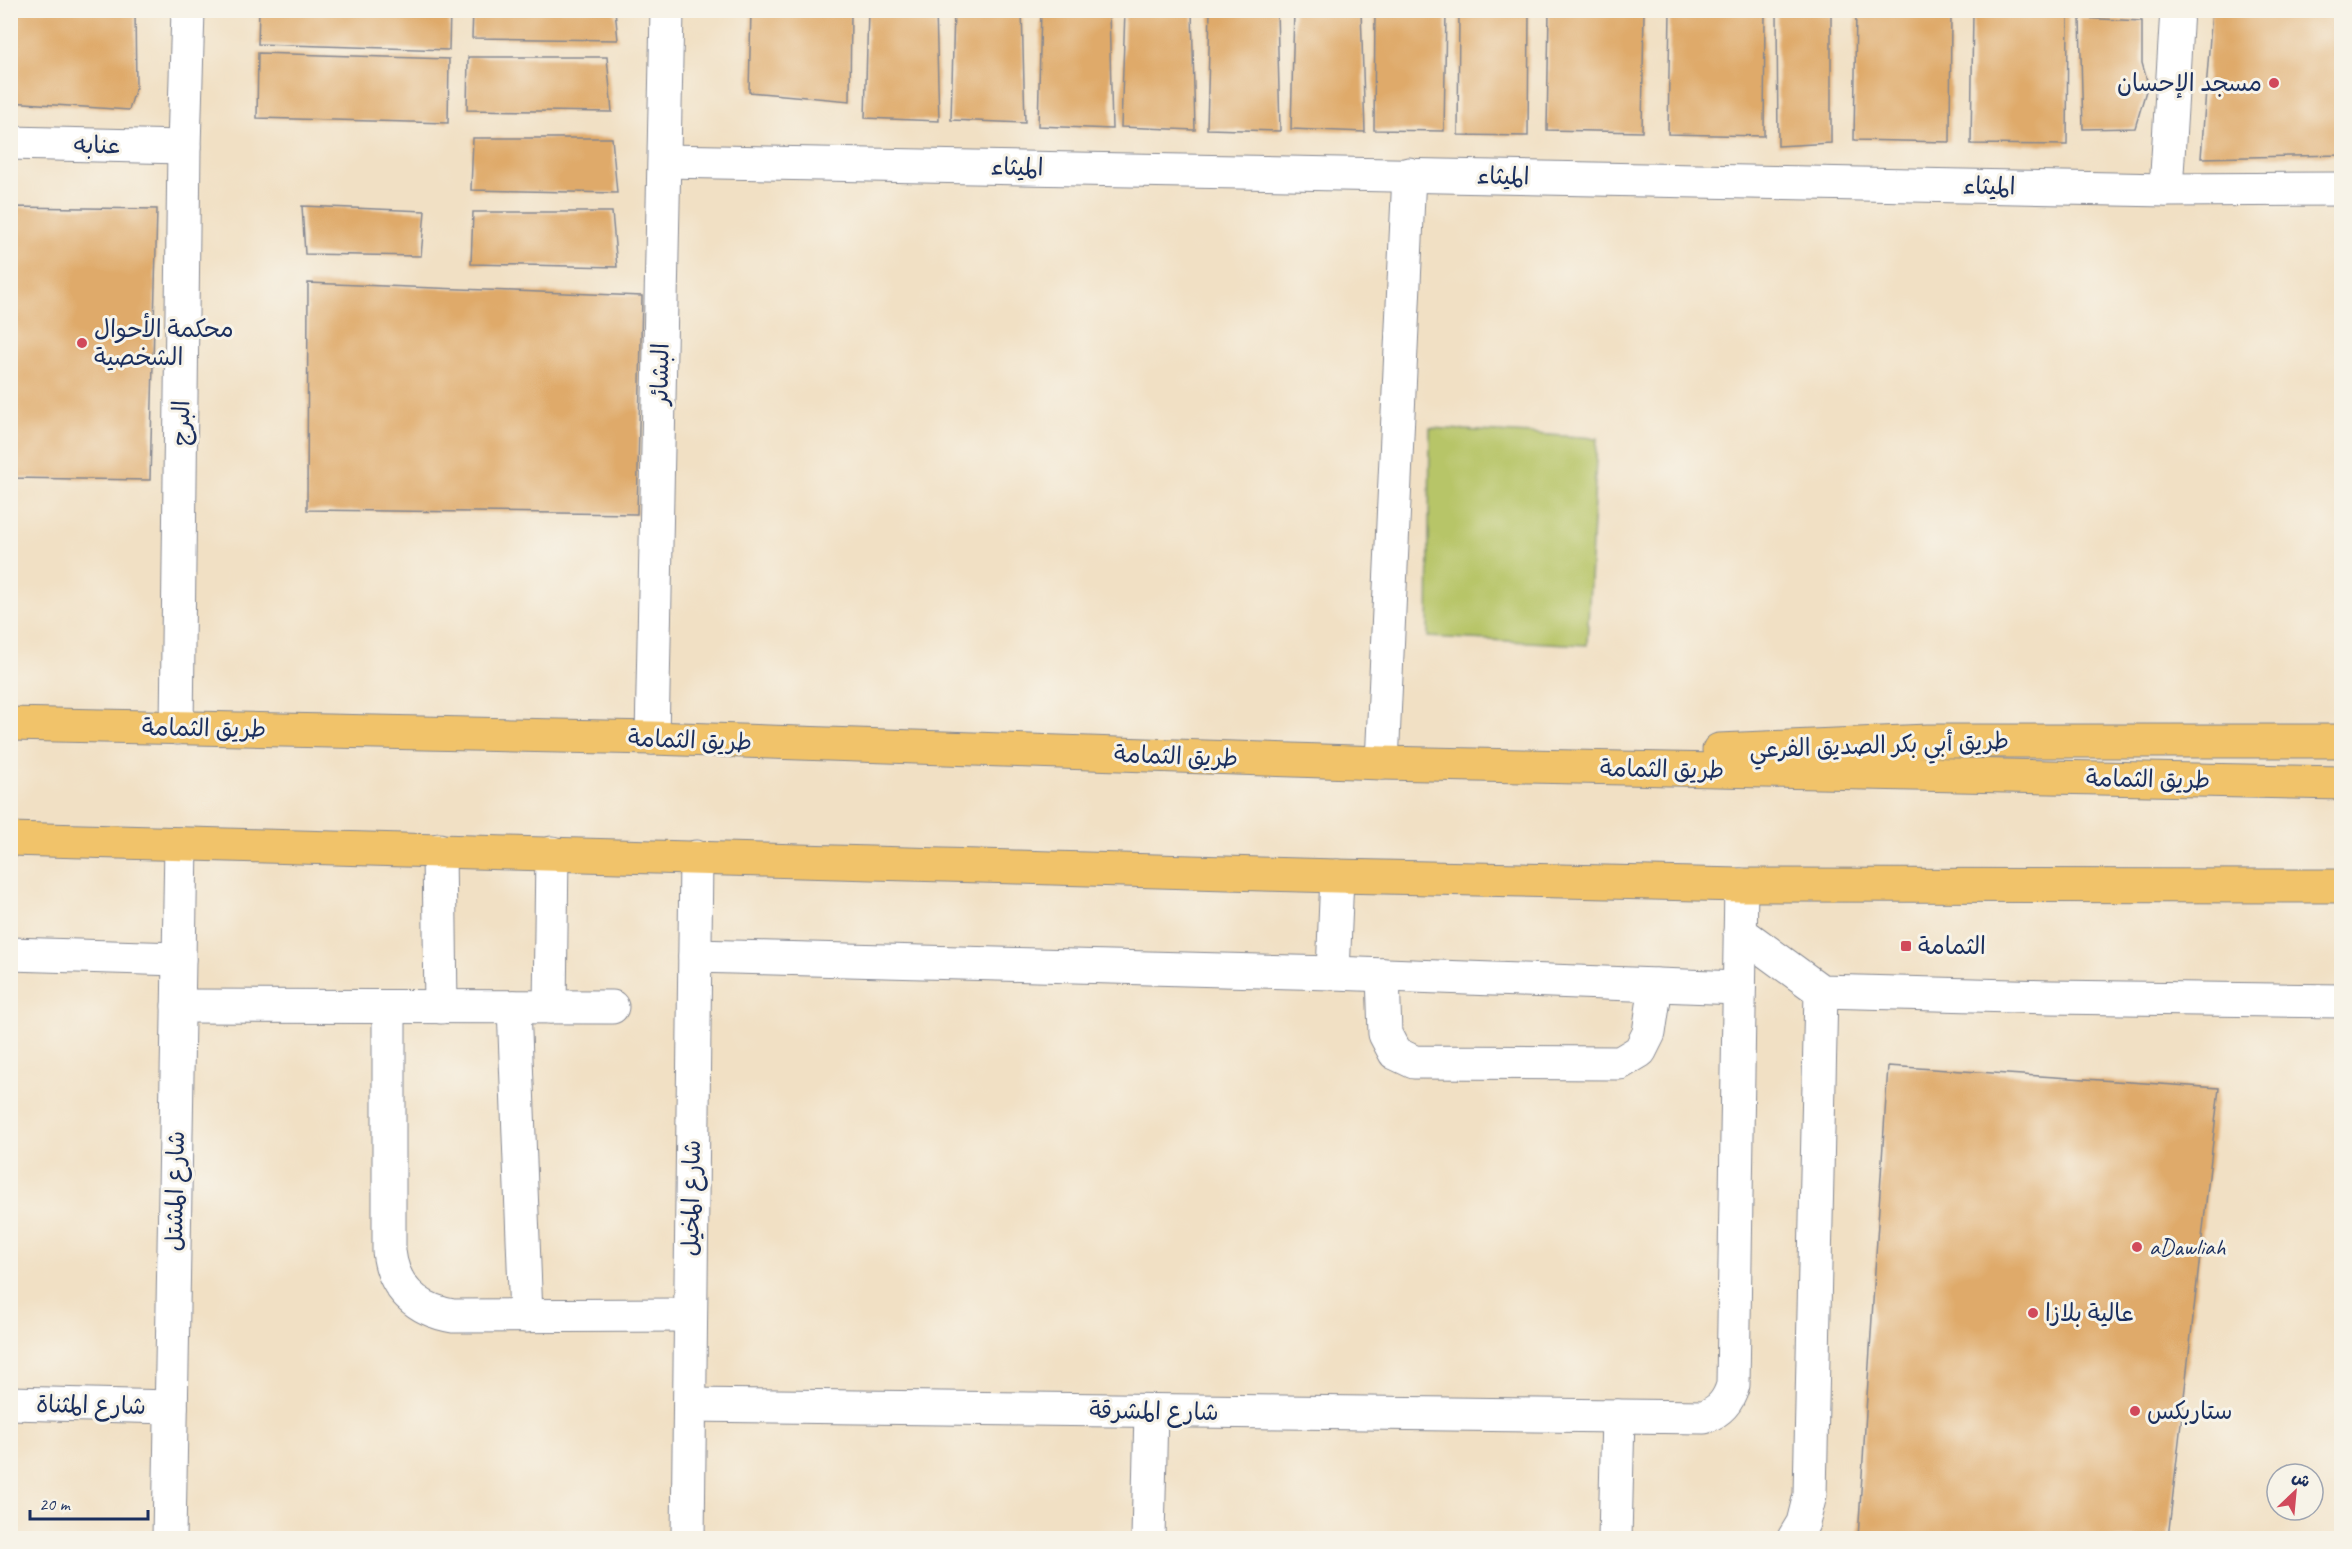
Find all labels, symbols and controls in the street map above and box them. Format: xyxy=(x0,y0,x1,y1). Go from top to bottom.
place label: مسجد الإحسان xyxy=(2117,68,2262,98)
marker: مسجد الإحسان xyxy=(2267,76,2281,90)
street label: عنابه xyxy=(73,130,121,160)
street label: الميثاء xyxy=(990,152,1044,182)
street label: الميثاء xyxy=(1476,161,1530,191)
street label: الميثاء xyxy=(1962,171,2016,201)
place label: محكمة الأحوال الشخصية xyxy=(94,312,234,372)
marker: محكمة الأحوال الشخصية xyxy=(75,336,89,350)
street label: البشائر xyxy=(644,343,676,407)
street label: البرج xyxy=(166,400,197,446)
street label: طريق الثمامة xyxy=(142,712,266,744)
street label: طريق الثمامة xyxy=(627,723,753,757)
street label: طريق أبي بكر الصديق الفرعي xyxy=(1749,725,2010,771)
street label: طريق الثمامة xyxy=(1113,739,1239,773)
street label: طريق الثمامة xyxy=(1600,753,1724,785)
street label: طريق الثمامة xyxy=(2086,763,2210,795)
place label: الثمامة xyxy=(1918,931,1986,961)
marker: الثمامة xyxy=(1899,939,1913,953)
street label: شارع المشتل xyxy=(159,1130,193,1252)
street label: شارع المخيل xyxy=(675,1139,709,1257)
place label: aDawliah xyxy=(2149,1232,2226,1262)
marker: aDawliah xyxy=(2130,1240,2144,1254)
place label: عالية بلازا xyxy=(2045,1298,2134,1328)
marker: عالية بلازا xyxy=(2026,1306,2040,1320)
street label: شارع المثناة xyxy=(36,1389,146,1423)
street label: شارع المشرقة xyxy=(1089,1395,1219,1429)
place label: ستاربكس xyxy=(2147,1396,2233,1426)
marker: ستاربكس xyxy=(2128,1404,2142,1418)
north arrow xyxy=(2265,1462,2325,1522)
text: ش xyxy=(2289,1467,2313,1492)
scale bar xyxy=(30,1483,148,1521)
text: 20 m xyxy=(39,1493,72,1515)

